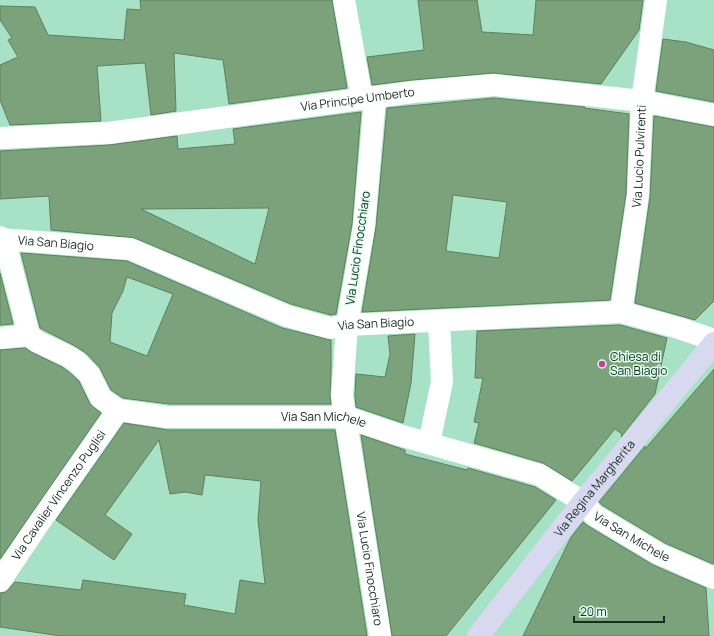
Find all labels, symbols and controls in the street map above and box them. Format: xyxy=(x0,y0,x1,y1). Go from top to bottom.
street label: Via Principe Umberto xyxy=(299,83,416,115)
street label: Via Lucio Pulvirenti xyxy=(627,104,650,209)
street label: Via Lucio Finocchiaro xyxy=(341,190,374,306)
street label: Via San Biagio xyxy=(17,231,95,254)
street label: Via San Biagio xyxy=(336,313,415,334)
place label: Chiesa di San Biagio xyxy=(610,348,667,379)
marker: Chiesa di San Biagio xyxy=(597,359,607,369)
street label: Via San Michele xyxy=(281,408,369,431)
street label: Via Cavalier Vincenzo Puglisi xyxy=(7,426,109,563)
street label: Via Regina Margherita xyxy=(550,436,639,540)
street label: Via San Michele xyxy=(590,508,673,566)
street label: Via Lucio Finocchiaro xyxy=(352,510,387,627)
scale bar xyxy=(574,598,664,624)
text: 20 m xyxy=(580,603,607,620)

